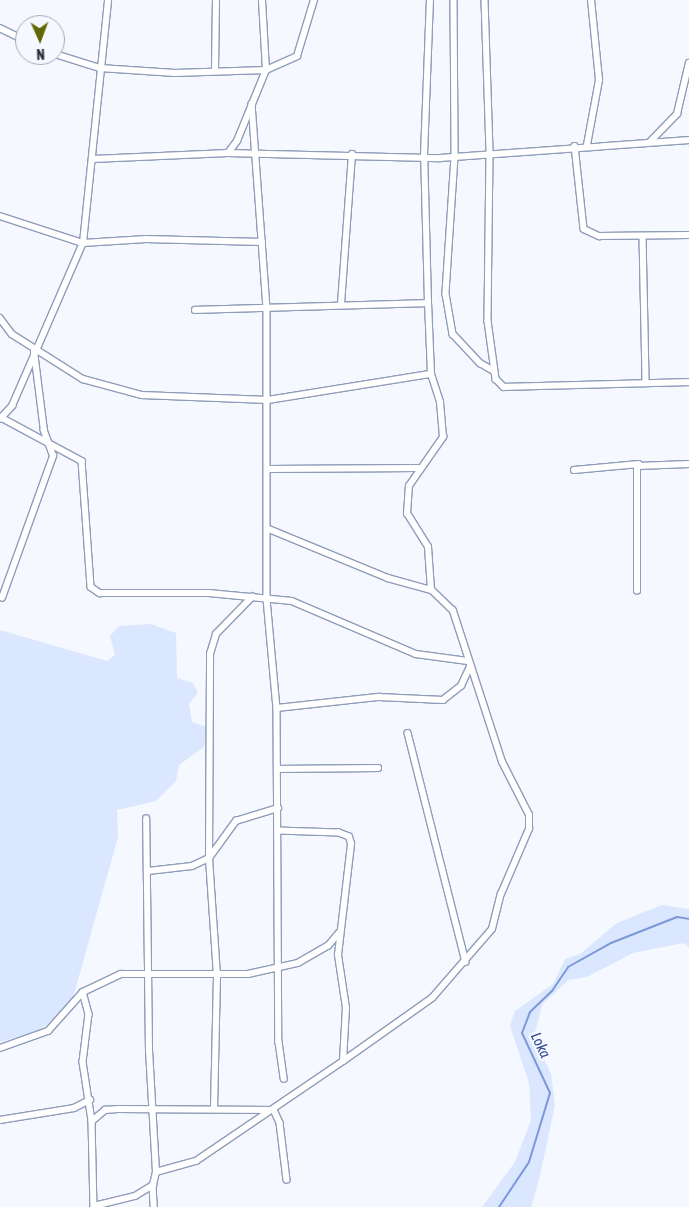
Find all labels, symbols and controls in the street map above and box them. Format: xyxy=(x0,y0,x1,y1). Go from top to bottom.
north arrow xyxy=(15,15,65,65)
text: N xyxy=(36,46,45,62)
water label: Loka xyxy=(527,1029,555,1061)

